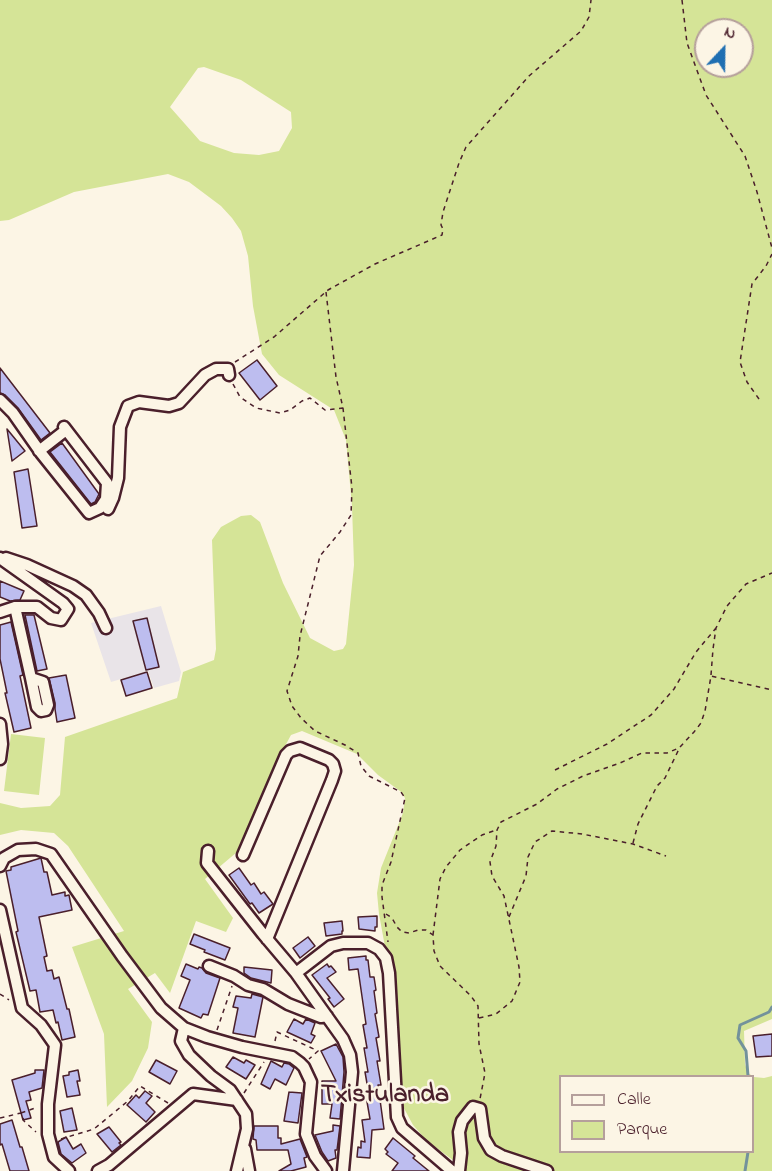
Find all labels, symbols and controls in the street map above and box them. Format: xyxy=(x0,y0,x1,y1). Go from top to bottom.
north arrow xyxy=(694,18,754,78)
text: N xyxy=(720,20,740,46)
legend xyxy=(559,1075,754,1153)
district label: Txistulanda xyxy=(321,1081,449,1113)
text: Calle xyxy=(617,1087,651,1113)
text: Parque xyxy=(617,1117,667,1143)

